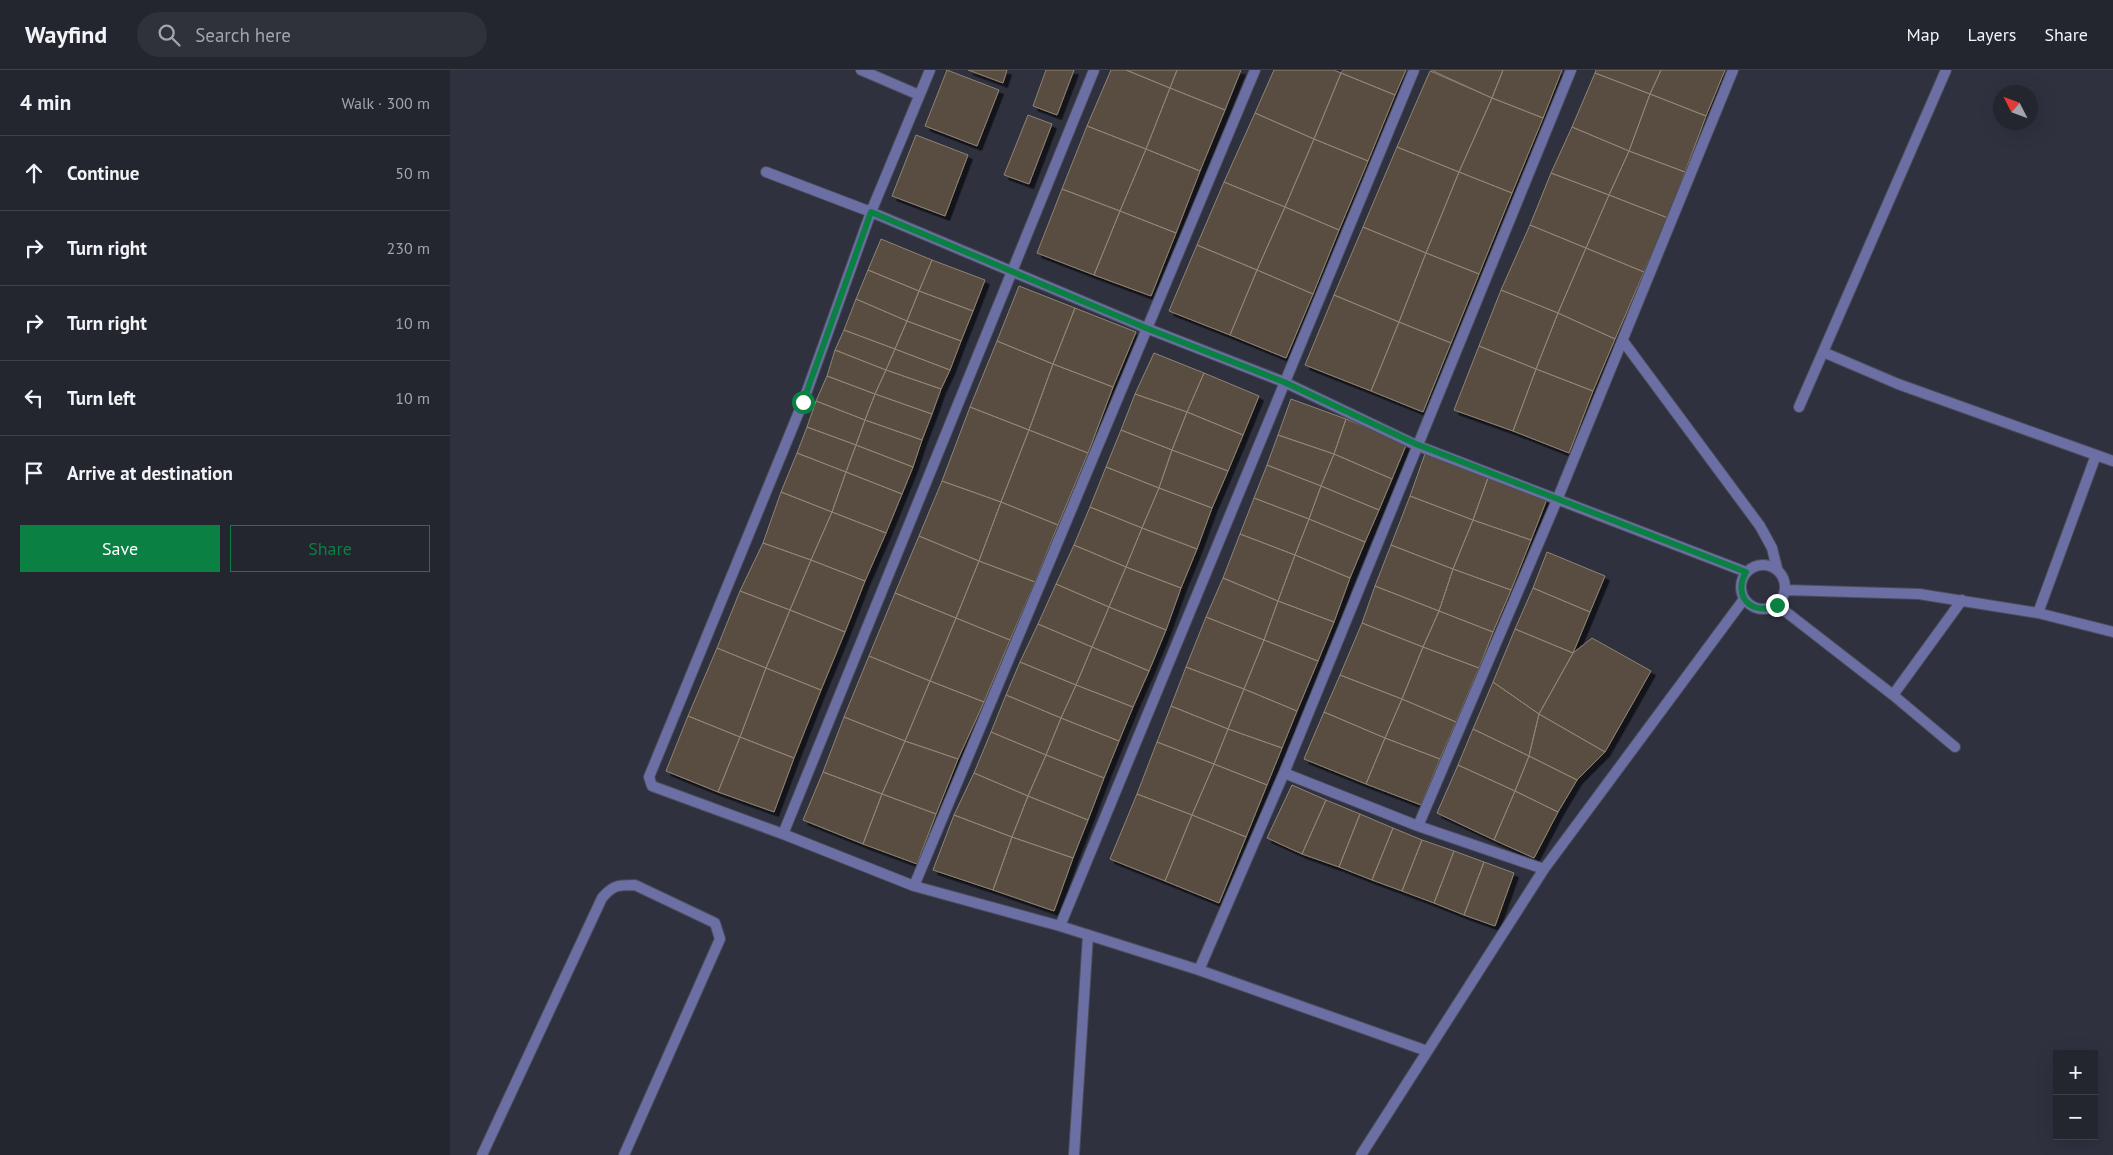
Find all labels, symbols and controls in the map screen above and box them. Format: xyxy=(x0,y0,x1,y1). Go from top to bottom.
search box xyxy=(137,12,487,57)
text: Wayfind xyxy=(25,19,107,50)
icon: search xyxy=(155,21,183,49)
text: Search here xyxy=(195,23,291,47)
text: Map xyxy=(1907,23,1939,46)
text: Layers xyxy=(1967,23,2016,46)
text: Share xyxy=(2044,23,2088,46)
north arrow xyxy=(1993,85,2038,130)
text: 4 min xyxy=(20,89,71,116)
text: Walk · 300 m xyxy=(341,93,430,113)
icon: ahead xyxy=(20,159,48,187)
text: Continue xyxy=(67,161,139,185)
text: 50 m xyxy=(395,163,430,183)
icon: right xyxy=(20,234,48,262)
text: Turn right xyxy=(67,236,147,260)
text: 230 m xyxy=(387,238,430,258)
icon: right xyxy=(20,309,48,337)
text: Turn right xyxy=(67,311,147,335)
text: 10 m xyxy=(395,313,430,333)
icon: left xyxy=(20,384,48,412)
text: Turn left xyxy=(67,386,136,410)
text: 10 m xyxy=(395,388,430,408)
route start xyxy=(792,391,815,414)
icon: arrive xyxy=(20,459,48,487)
text: Arrive at destination xyxy=(67,461,233,485)
button: Save xyxy=(20,525,220,572)
button: Share xyxy=(230,525,430,572)
route end xyxy=(1766,594,1789,617)
map controls xyxy=(2053,1050,2098,1140)
button: + xyxy=(2053,1050,2098,1095)
button: − xyxy=(2053,1095,2098,1140)

